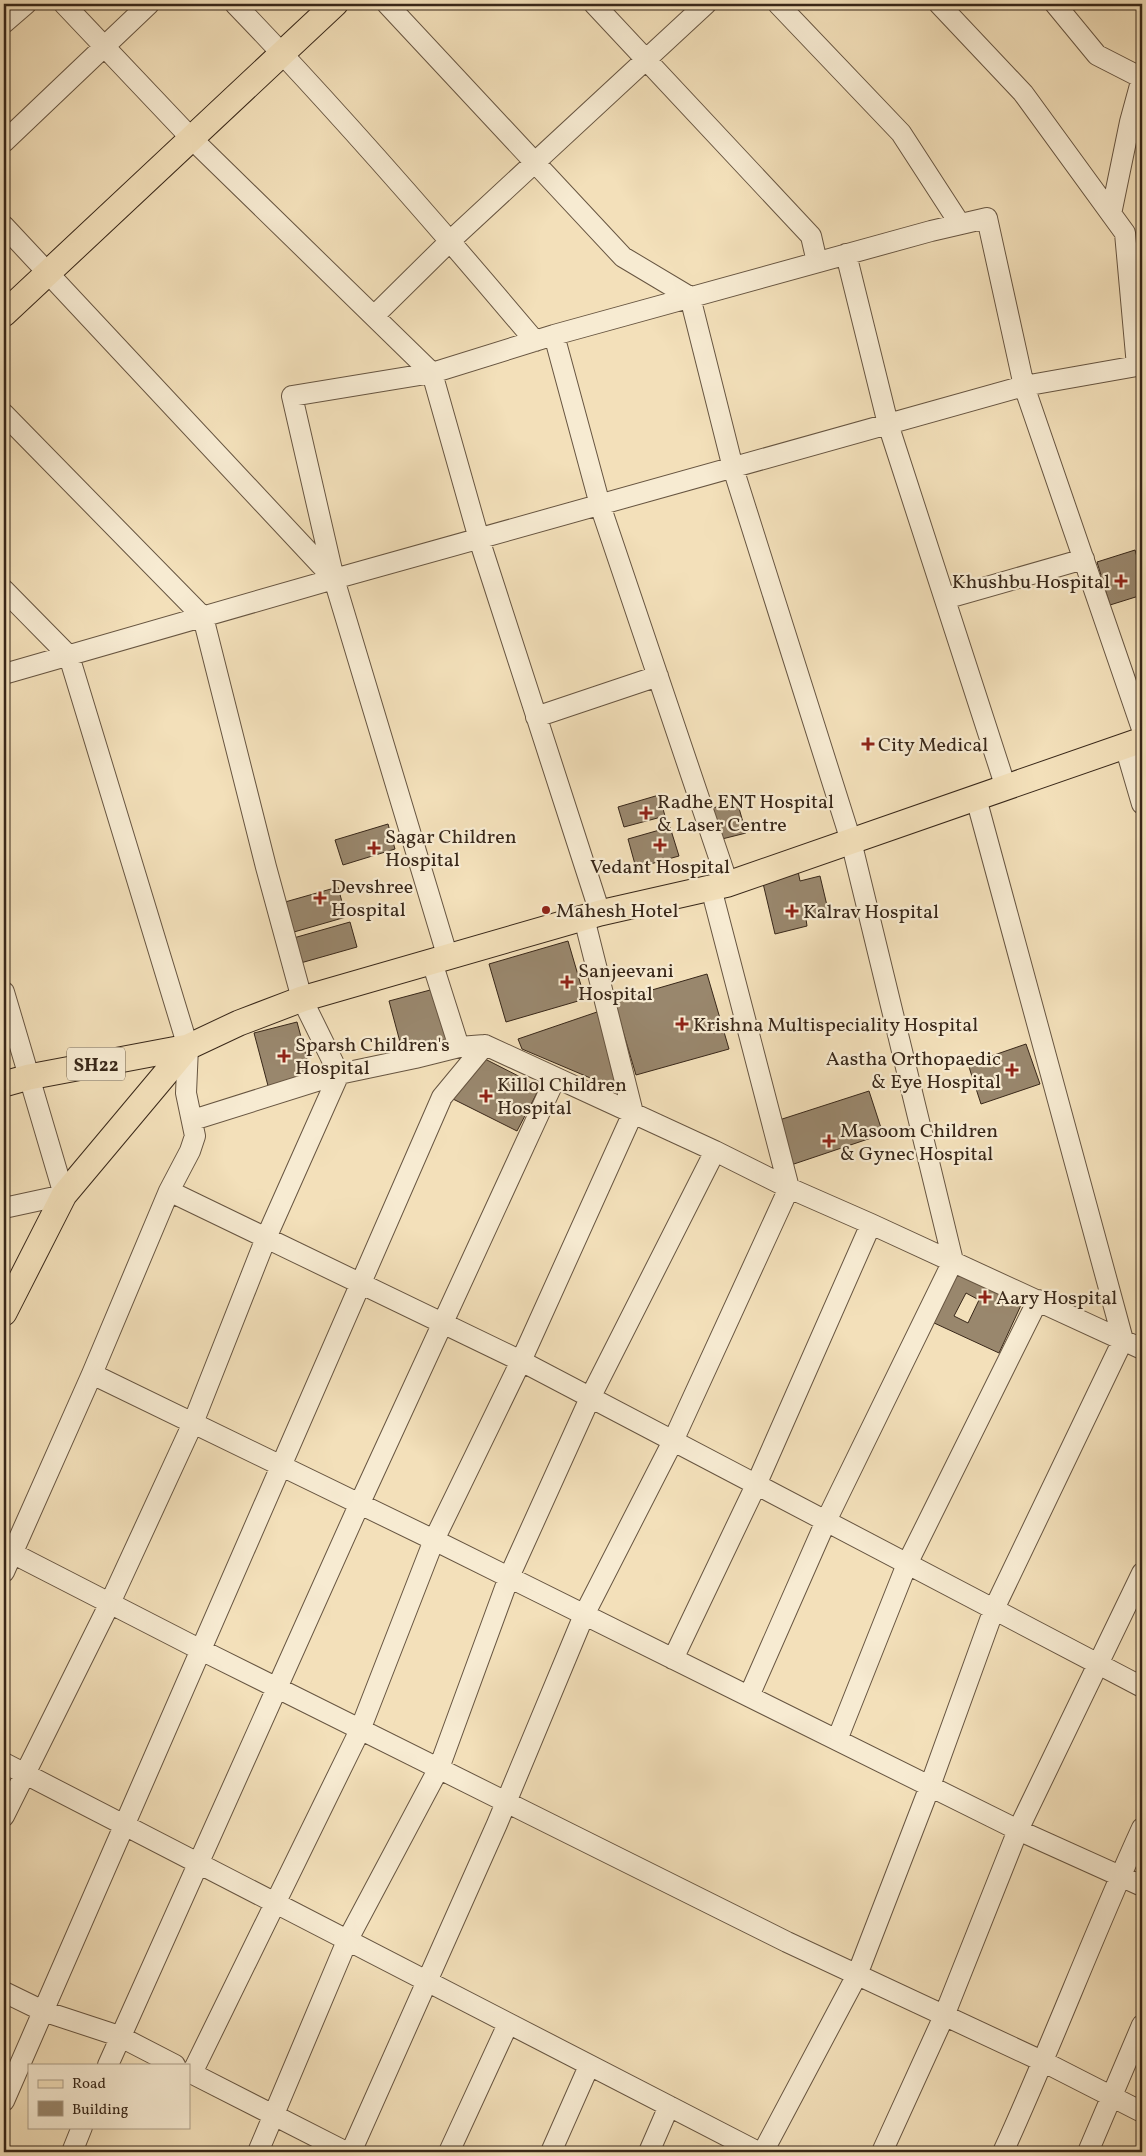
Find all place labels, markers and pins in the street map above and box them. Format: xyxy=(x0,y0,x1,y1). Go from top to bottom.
place label: Khushbu Hospital xyxy=(952,569,1110,597)
marker: Khushbu Hospital xyxy=(1114,574,1128,588)
place label: City Medical xyxy=(878,732,988,760)
marker: City Medical xyxy=(862,738,874,750)
place label: Radhe ENT Hospital & Laser Centre xyxy=(657,789,834,840)
marker: Radhe ENT Hospital & Laser Centre xyxy=(639,806,653,820)
place label: Sagar Children Hospital xyxy=(385,824,517,875)
marker: Vedant Hospital xyxy=(653,838,667,852)
marker: Sagar Children Hospital xyxy=(367,841,381,855)
place label: Vedant Hospital xyxy=(590,854,730,882)
place label: Devshree Hospital xyxy=(331,874,413,925)
marker: Devshree Hospital xyxy=(313,891,327,905)
place label: Mahesh Hotel xyxy=(556,898,678,926)
place label: Kalrav Hospital xyxy=(803,899,939,927)
marker: Mahesh Hotel xyxy=(540,904,552,916)
marker: Kalrav Hospital xyxy=(785,904,799,918)
place label: Sanjeevani Hospital xyxy=(578,958,674,1009)
marker: Sanjeevani Hospital xyxy=(560,975,574,989)
place label: Krishna Multispeciality Hospital xyxy=(693,1012,978,1040)
marker: Krishna Multispeciality Hospital xyxy=(675,1017,689,1031)
place label: Sparsh Children's Hospital xyxy=(295,1032,450,1083)
place label: Aastha Orthopaedic & Eye Hospital xyxy=(826,1046,1001,1097)
marker: Sparsh Children's Hospital xyxy=(277,1049,291,1063)
marker: Aastha Orthopaedic & Eye Hospital xyxy=(1005,1063,1019,1077)
place label: Killol Children Hospital xyxy=(497,1072,627,1123)
marker: Killol Children Hospital xyxy=(479,1089,493,1103)
place label: Masoom Children & Gynec Hospital xyxy=(840,1118,998,1169)
marker: Masoom Children & Gynec Hospital xyxy=(822,1134,836,1148)
place label: Aary Hospital xyxy=(996,1285,1117,1313)
marker: Aary Hospital xyxy=(978,1290,992,1304)

